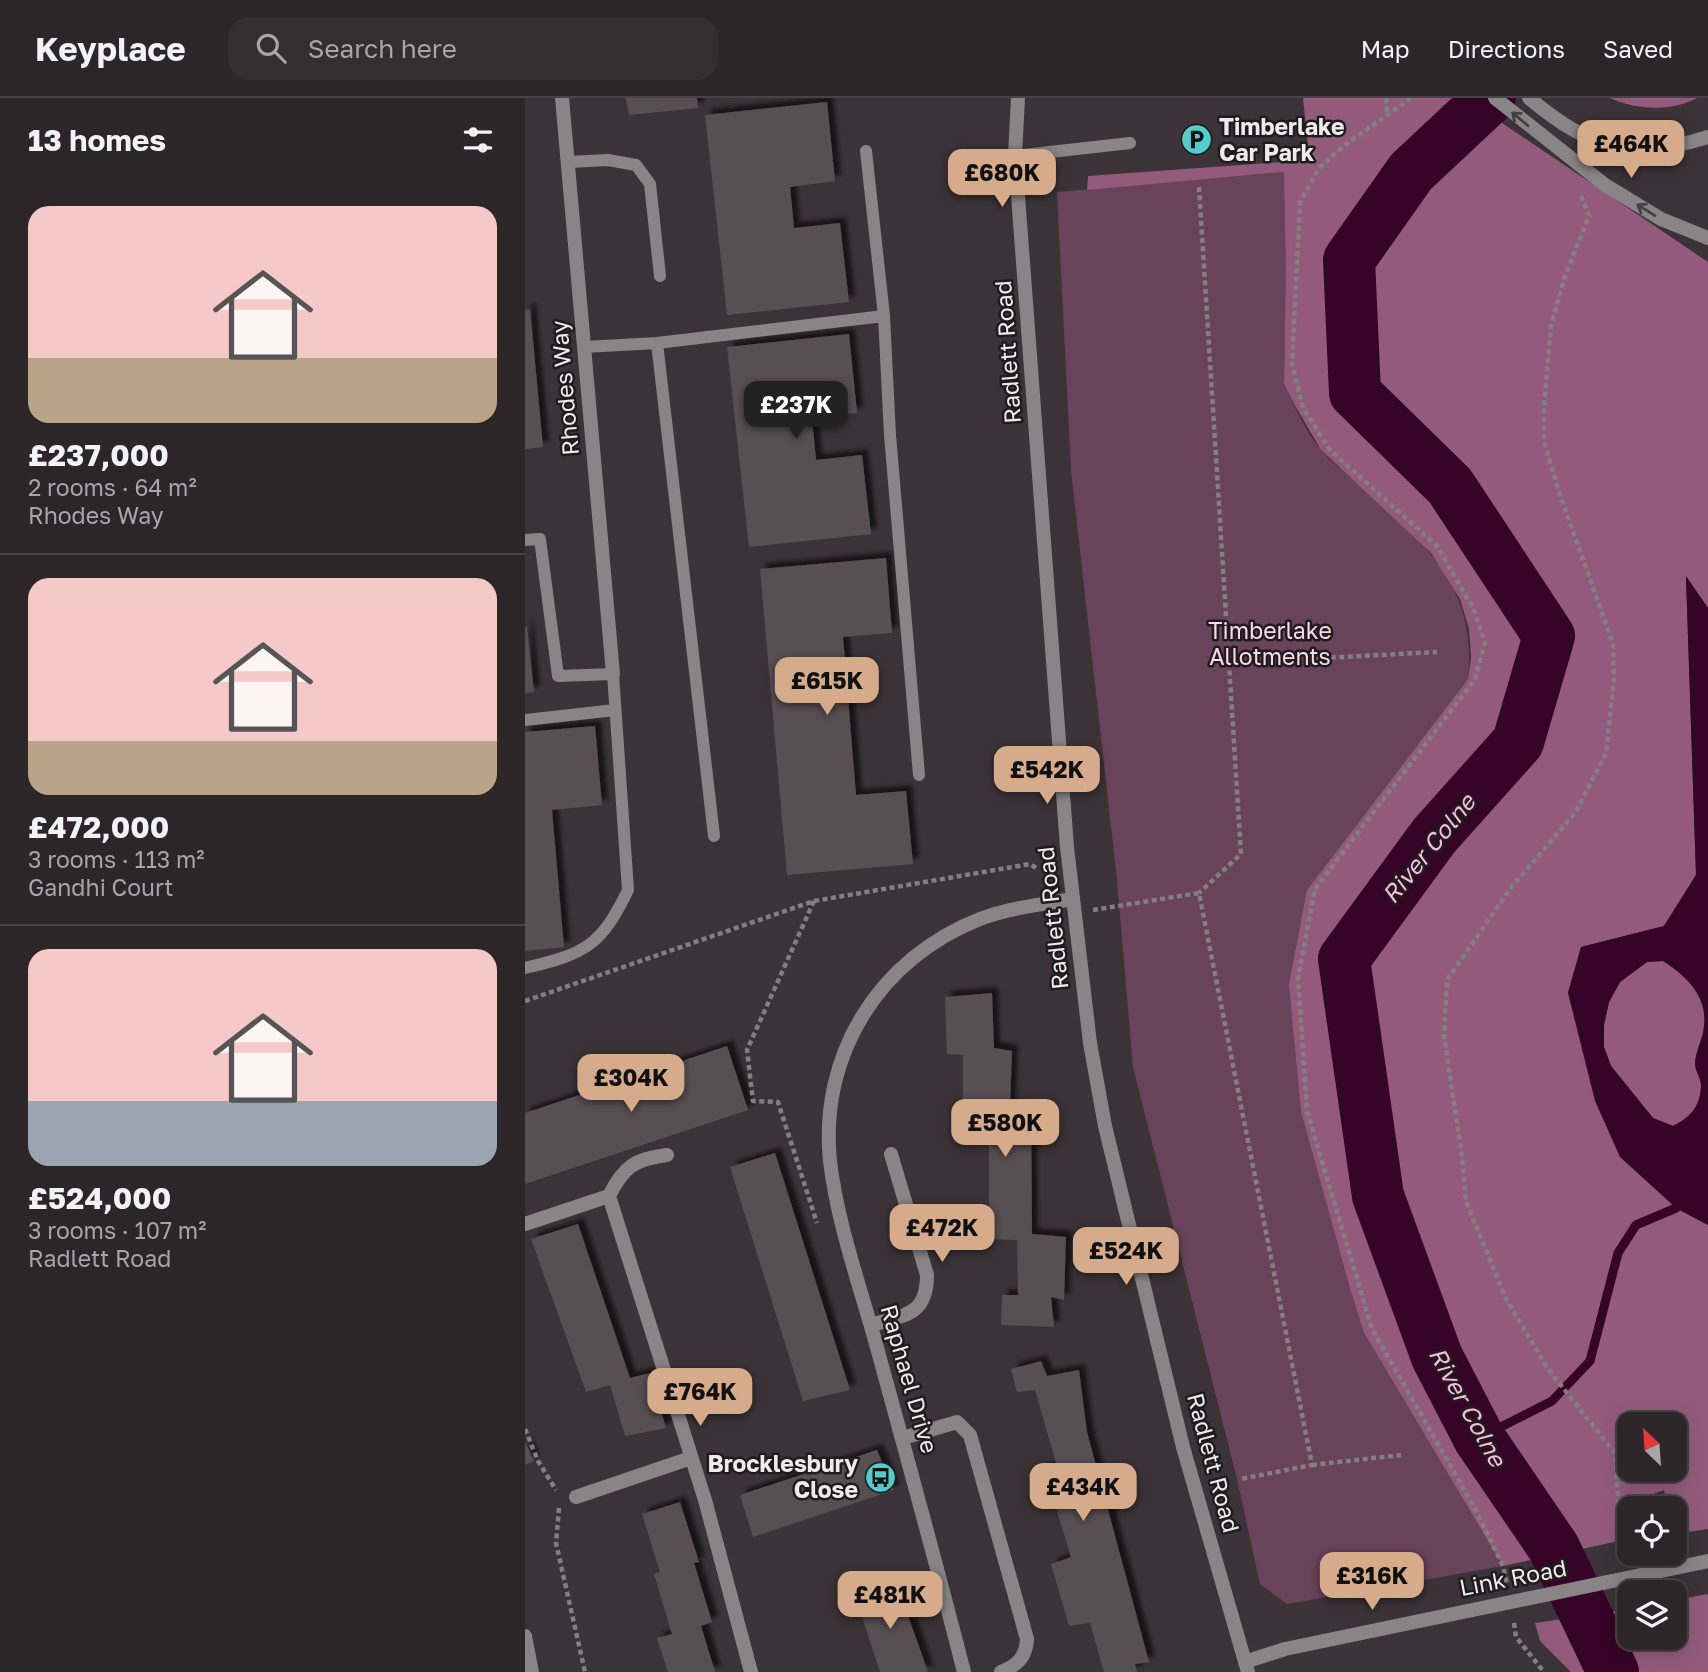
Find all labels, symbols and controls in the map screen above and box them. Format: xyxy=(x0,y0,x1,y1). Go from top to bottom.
search box xyxy=(228,17,718,80)
text: Keyplace xyxy=(35,29,186,68)
icon: search xyxy=(252,29,290,67)
text: Search here xyxy=(308,33,457,64)
text: Map xyxy=(1361,34,1410,63)
text: Directions xyxy=(1448,34,1565,63)
text: Saved xyxy=(1603,34,1673,63)
one-way arrow xyxy=(1511,111,1529,127)
place label: Timberlake Car Park xyxy=(1219,112,1345,166)
pin: £464K xyxy=(1582,120,1680,180)
icon: filters xyxy=(459,121,497,159)
text: 13 homes xyxy=(28,122,166,158)
parking icon: Timberlake Car Park xyxy=(1179,123,1213,157)
text: £464K xyxy=(1593,129,1669,157)
pin: £680K xyxy=(953,150,1051,209)
text: £680K xyxy=(964,158,1040,186)
one-way arrow xyxy=(1637,203,1656,218)
icon: home xyxy=(200,252,326,378)
street label: Radlett Road xyxy=(988,280,1026,425)
street label: Rhodes Way xyxy=(544,319,584,457)
pin: £237K xyxy=(747,382,845,441)
text: £237K xyxy=(760,390,832,418)
text: £237,000 xyxy=(28,437,169,473)
text: 2 rooms · 64 m² xyxy=(28,473,197,501)
text: Rhodes Way xyxy=(28,501,164,529)
park label: Timberlake Allotments xyxy=(1208,616,1332,670)
icon: home xyxy=(200,624,326,750)
pin: £615K xyxy=(778,658,876,717)
text: £615K xyxy=(791,666,863,694)
pin: £542K xyxy=(998,746,1096,806)
text: £542K xyxy=(1010,755,1084,783)
water label: River Colne xyxy=(1375,786,1482,909)
text: £472,000 xyxy=(28,809,169,845)
text: 3 rooms · 113 m² xyxy=(28,845,205,873)
street label: Radlett Road xyxy=(1031,845,1073,991)
text: Gandhi Court xyxy=(28,873,174,901)
icon: home xyxy=(200,995,326,1121)
pin: £304K xyxy=(582,1054,680,1114)
text: £304K xyxy=(593,1063,669,1091)
pin: £580K xyxy=(956,1100,1054,1159)
text: £580K xyxy=(967,1108,1043,1136)
text: £524,000 xyxy=(28,1180,171,1216)
pin: £472K xyxy=(893,1204,991,1264)
text: £472K xyxy=(906,1213,978,1241)
text: 3 rooms · 107 m² xyxy=(28,1216,206,1244)
pin: £524K xyxy=(1077,1228,1175,1287)
text: £524K xyxy=(1089,1236,1163,1264)
text: Radlett Road xyxy=(28,1244,171,1272)
street label: Raphael Drive xyxy=(875,1301,945,1456)
water label: River Colne xyxy=(1424,1341,1514,1473)
pin: £764K xyxy=(651,1368,749,1428)
text: £764K xyxy=(663,1377,737,1405)
street label: Radlett Road xyxy=(1182,1390,1246,1536)
north arrow xyxy=(1617,1412,1687,1482)
map controls xyxy=(1617,1412,1687,1650)
place label: Brocklesbury Close xyxy=(708,1449,858,1503)
bus stop icon: Brocklesbury Close xyxy=(864,1460,898,1494)
pin: £434K xyxy=(1034,1464,1132,1523)
text: £434K xyxy=(1046,1472,1120,1500)
button: locate xyxy=(1617,1496,1687,1566)
pin: £316K xyxy=(1323,1552,1421,1612)
street label: Link Road xyxy=(1457,1553,1569,1601)
text: £316K xyxy=(1336,1561,1408,1589)
pin: £481K xyxy=(841,1572,939,1631)
text: £481K xyxy=(854,1580,926,1608)
button: layers xyxy=(1617,1580,1687,1650)

